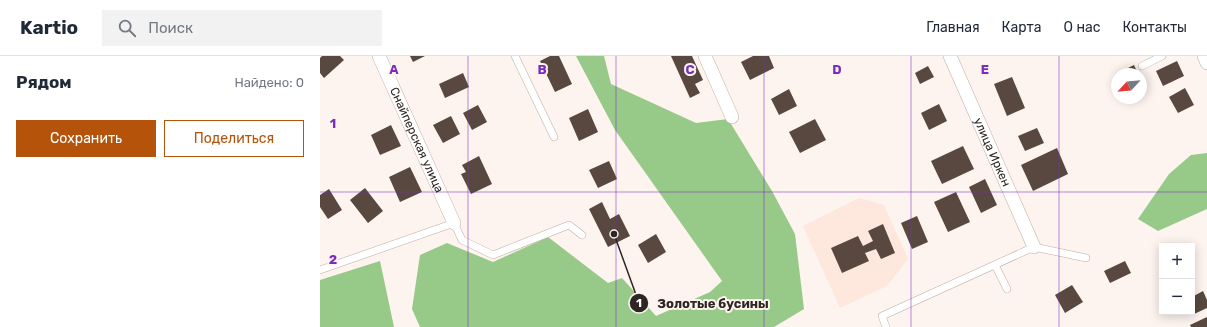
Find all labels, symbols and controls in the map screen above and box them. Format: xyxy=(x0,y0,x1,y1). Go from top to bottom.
search box xyxy=(102,10,382,46)
text: Kartio xyxy=(20,16,78,39)
icon: search xyxy=(116,17,138,39)
text: Поиск xyxy=(148,19,193,37)
text: Главная xyxy=(926,19,980,36)
text: Карта xyxy=(1002,19,1042,36)
text: О нас xyxy=(1064,19,1100,36)
text: Контакты xyxy=(1122,19,1187,36)
text: A xyxy=(389,62,399,77)
text: B xyxy=(537,62,547,77)
text: C xyxy=(685,62,695,77)
text: D xyxy=(832,62,842,77)
text: E xyxy=(981,62,989,77)
north arrow xyxy=(1111,68,1147,104)
text: Рядом xyxy=(16,72,72,92)
text: Найдено: 0 xyxy=(234,75,304,90)
street label: Снайперская улица xyxy=(387,85,446,195)
text: 1 xyxy=(330,116,336,131)
street label: улица Иркен xyxy=(971,116,1014,189)
button: Сохранить xyxy=(16,120,156,157)
button: Поделиться xyxy=(164,120,304,157)
map controls xyxy=(1159,243,1195,315)
button: + xyxy=(1159,243,1195,279)
text: 2 xyxy=(329,252,337,267)
button: − xyxy=(1159,279,1195,315)
callout: Золотые бусины xyxy=(629,291,777,316)
text: 1 xyxy=(636,296,642,310)
text: Золотые бусины xyxy=(657,296,769,311)

